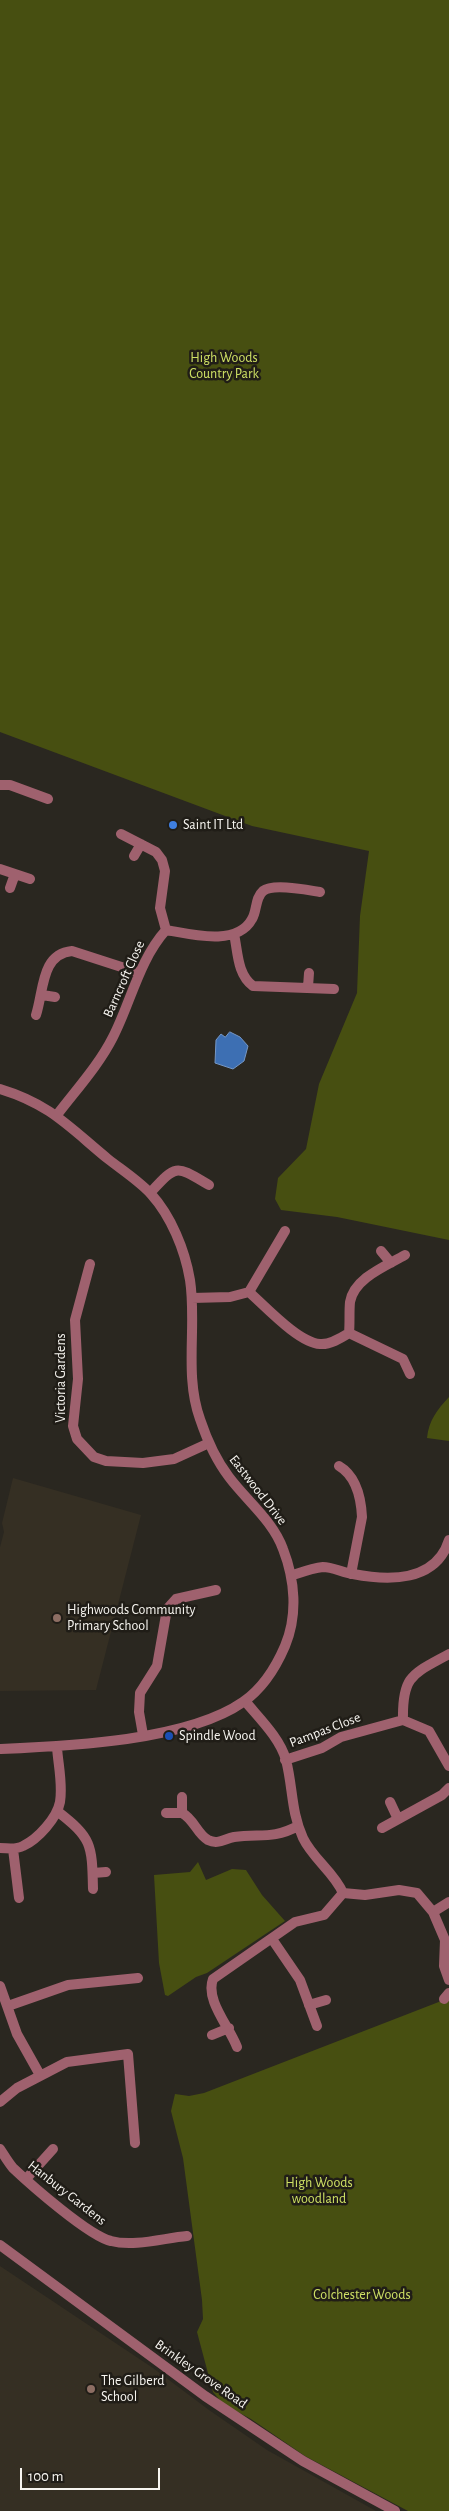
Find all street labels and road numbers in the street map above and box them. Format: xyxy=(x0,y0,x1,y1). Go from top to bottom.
street label: Barncroft Close xyxy=(100,938,148,1020)
street label: Victoria Gardens xyxy=(53,1333,69,1423)
street label: Eastwood Drive xyxy=(225,1452,291,1528)
street label: Pampas Close xyxy=(287,1709,363,1751)
street label: Hanbury Gardens xyxy=(24,2157,110,2229)
street label: Brinkley Grove Road xyxy=(152,2336,250,2412)

